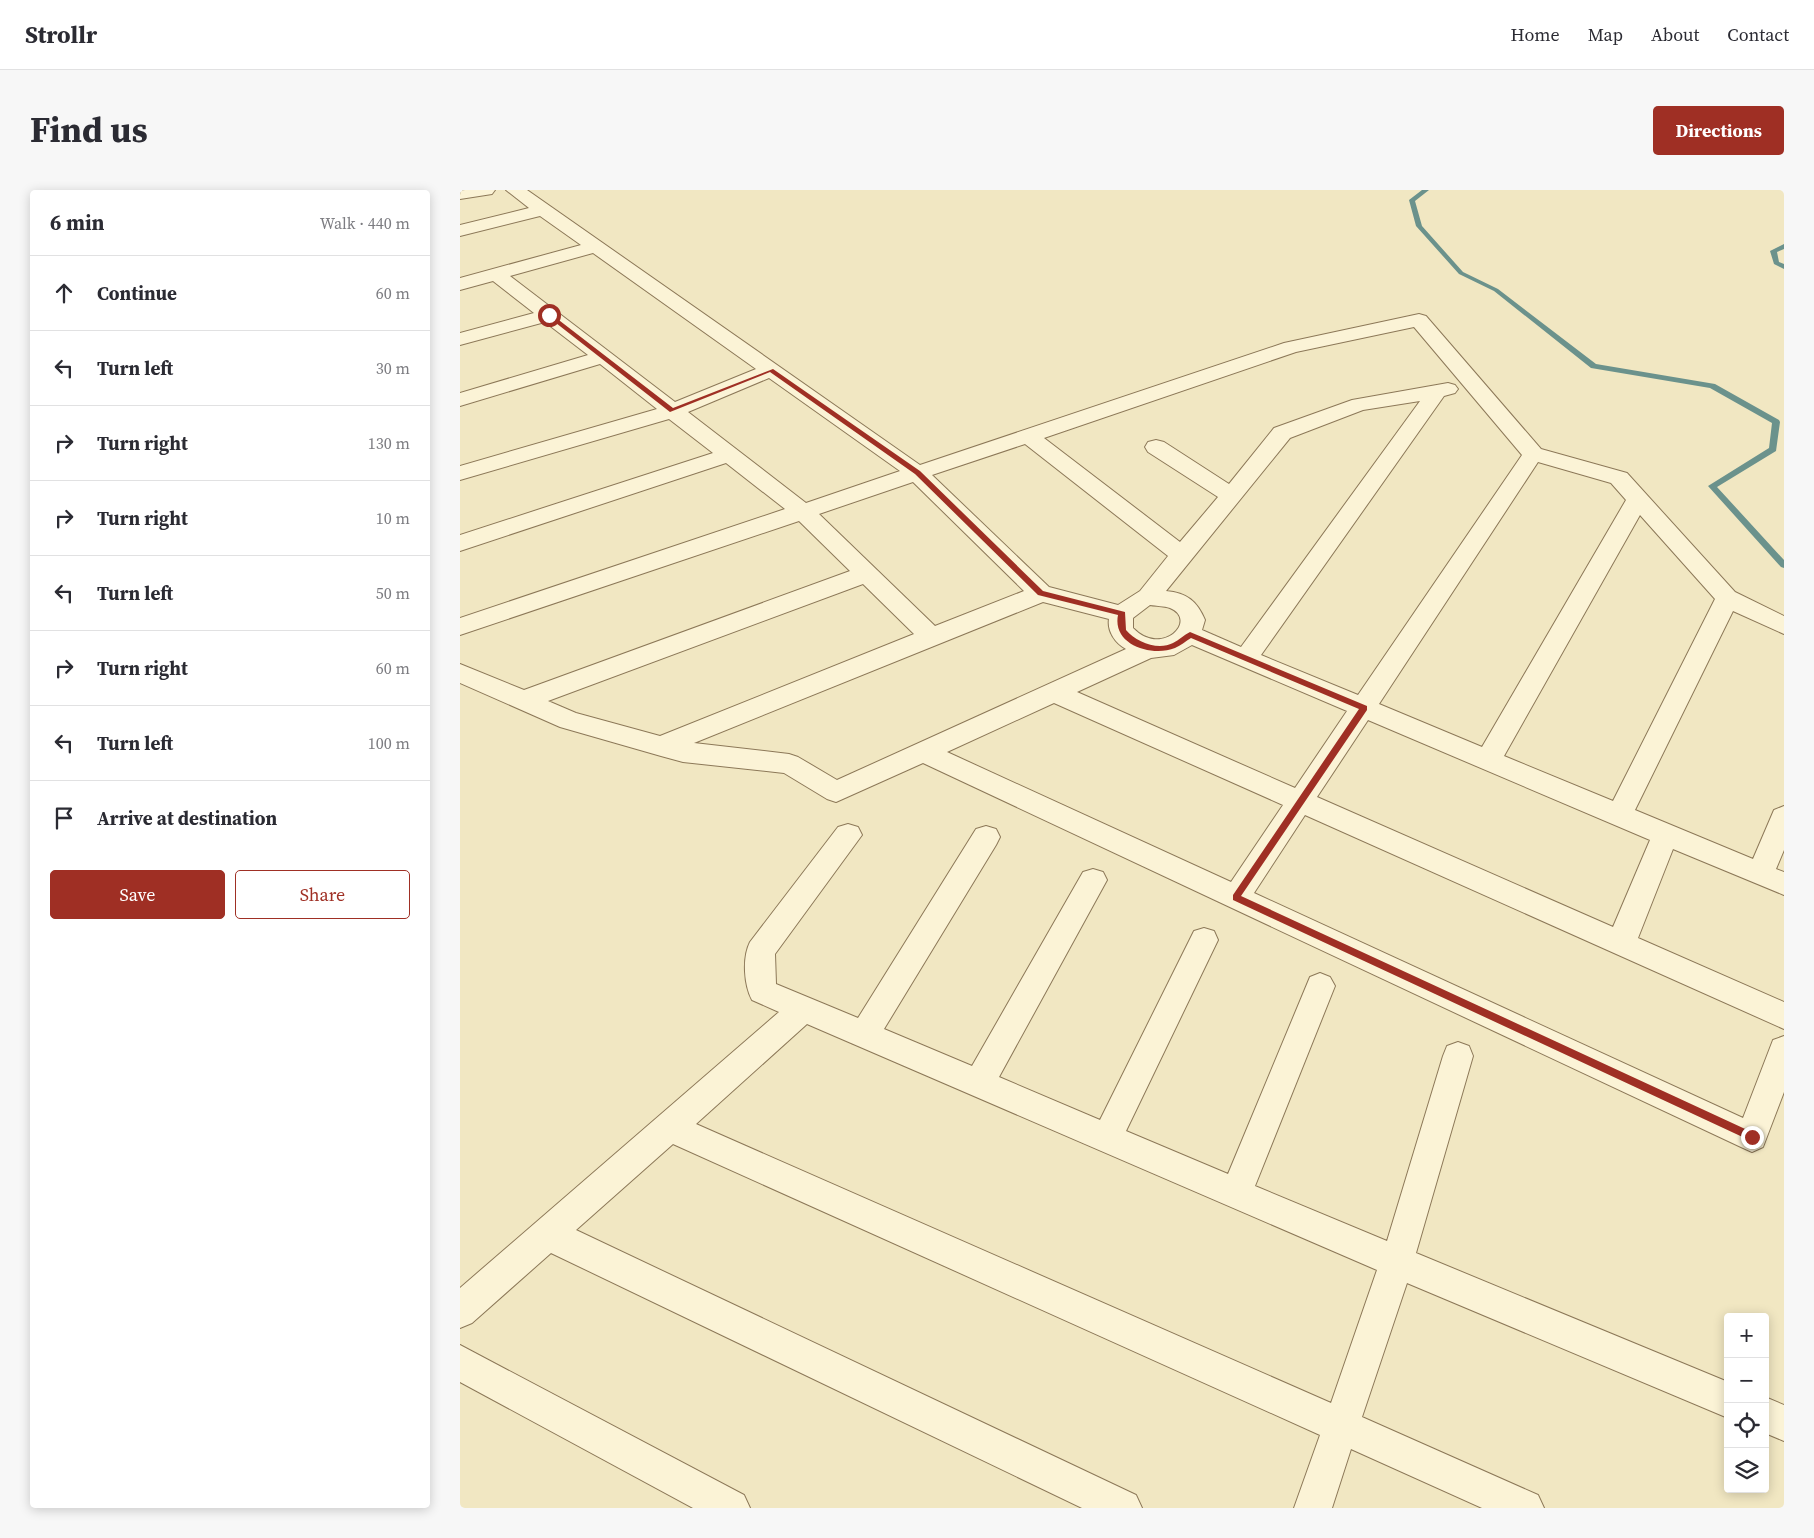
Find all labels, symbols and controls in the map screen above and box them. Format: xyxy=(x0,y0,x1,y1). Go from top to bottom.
text: Strollr xyxy=(25,18,97,51)
text: Home xyxy=(1511,22,1560,47)
text: Map xyxy=(1588,22,1623,47)
text: About xyxy=(1651,22,1699,47)
text: Contact xyxy=(1727,22,1789,47)
text: Find us xyxy=(30,106,148,154)
button: Directions xyxy=(1653,106,1784,155)
text: 6 min xyxy=(50,208,105,237)
text: Walk · 440 m xyxy=(320,212,410,234)
icon: ahead xyxy=(50,279,78,307)
text: Continue xyxy=(97,280,177,306)
text: 60 m xyxy=(376,282,410,304)
route start xyxy=(538,304,561,327)
icon: left xyxy=(50,354,78,382)
text: Turn left xyxy=(97,355,173,381)
text: 30 m xyxy=(376,357,410,379)
icon: right xyxy=(50,429,78,457)
text: Turn right xyxy=(97,430,188,456)
text: 130 m xyxy=(368,432,410,454)
icon: right xyxy=(50,504,78,532)
text: Turn right xyxy=(97,505,188,531)
text: 10 m xyxy=(376,507,410,529)
icon: left xyxy=(50,579,78,607)
text: Turn left xyxy=(97,580,173,606)
text: 50 m xyxy=(376,582,410,604)
icon: right xyxy=(50,654,78,682)
text: Turn right xyxy=(97,655,188,681)
text: 60 m xyxy=(376,657,410,679)
icon: left xyxy=(50,729,78,757)
text: Turn left xyxy=(97,730,173,756)
text: 100 m xyxy=(368,732,410,754)
icon: arrive xyxy=(50,804,78,832)
text: Arrive at destination xyxy=(97,805,277,831)
button: Save xyxy=(50,870,225,919)
button: Share xyxy=(235,870,410,919)
route end xyxy=(1741,1126,1764,1149)
map controls xyxy=(1724,1313,1769,1493)
button: + xyxy=(1724,1313,1769,1358)
button: − xyxy=(1724,1358,1769,1403)
button: locate xyxy=(1724,1403,1769,1448)
button: layers xyxy=(1724,1448,1769,1493)

